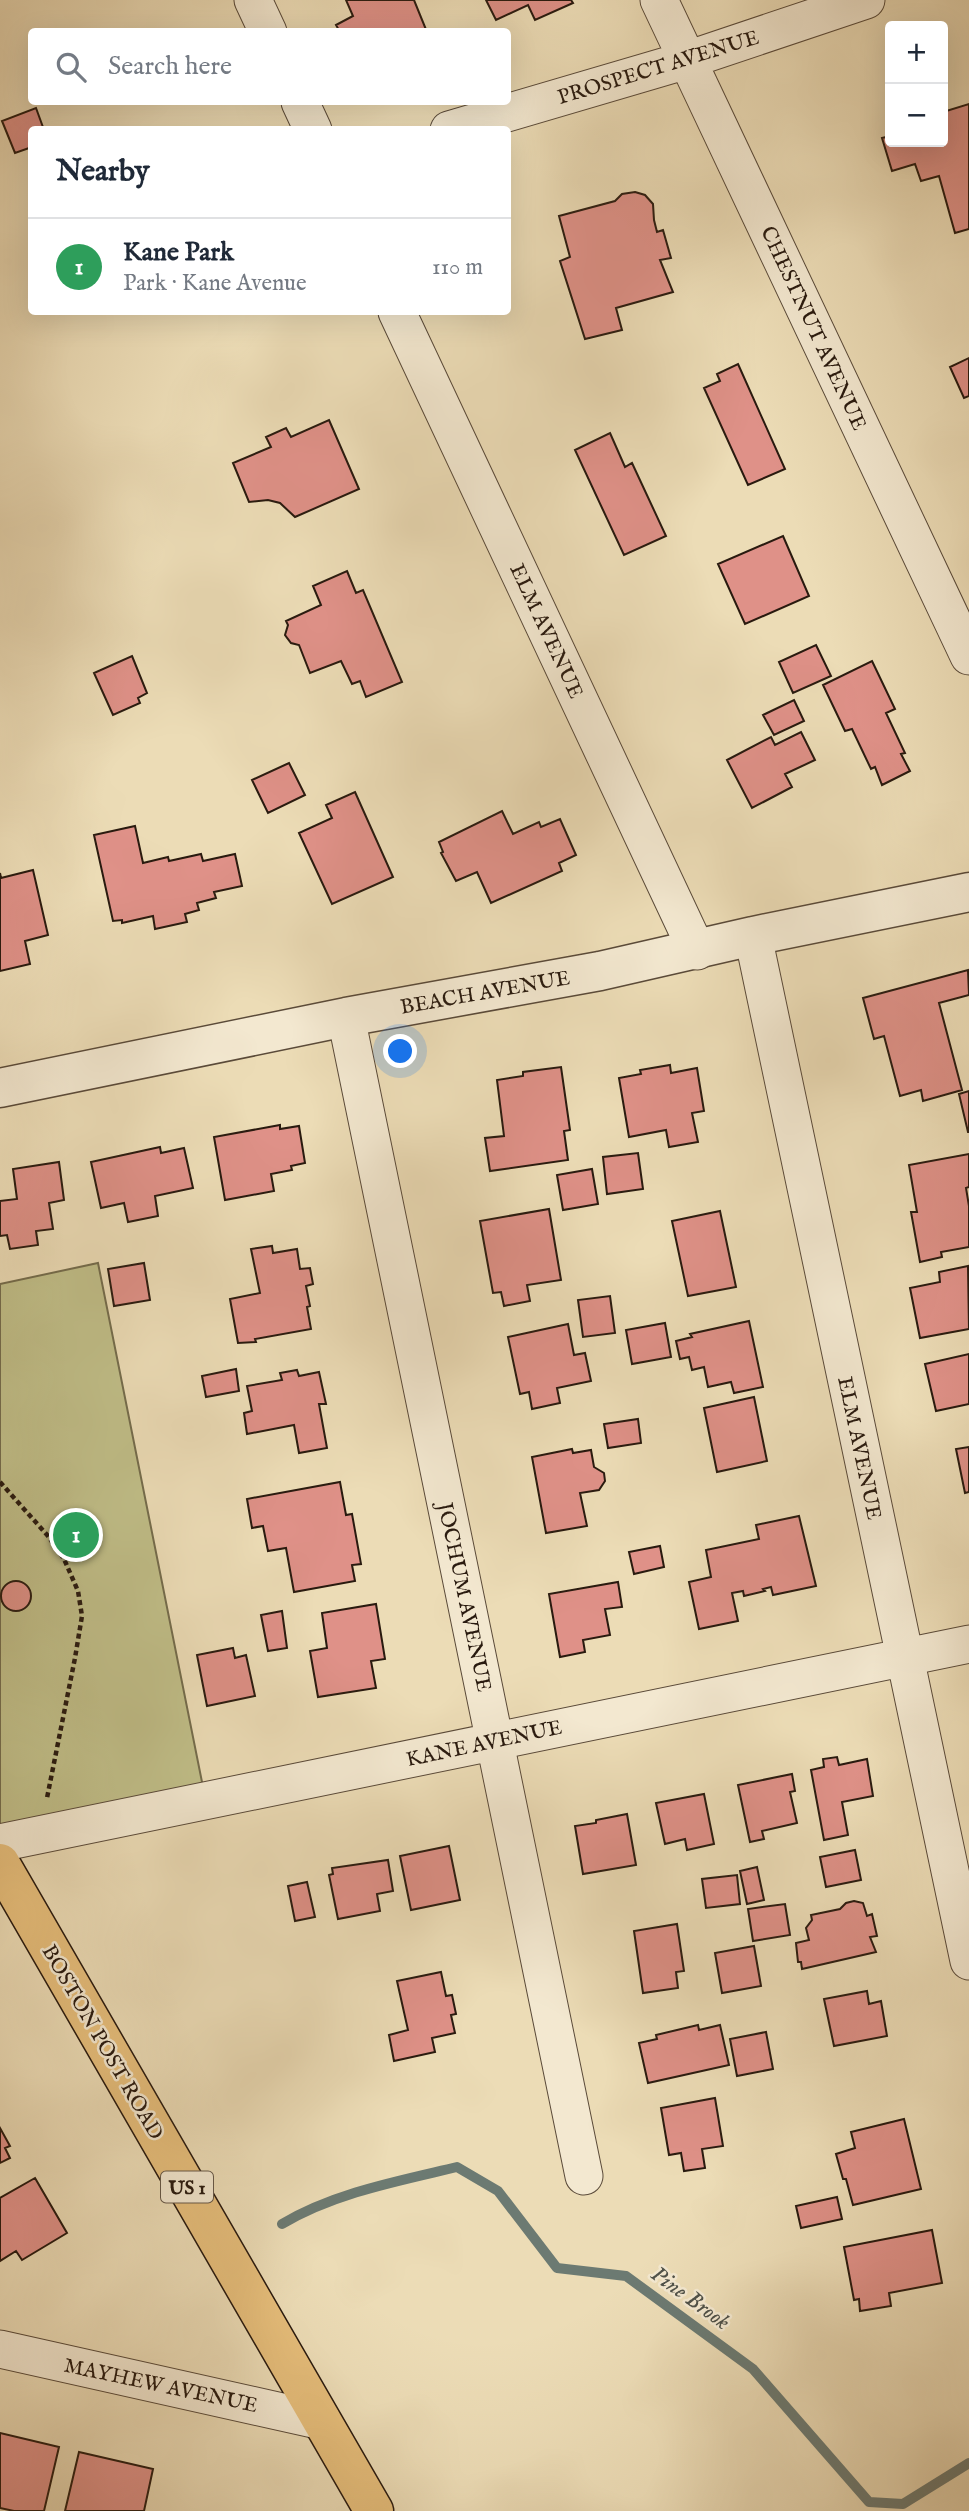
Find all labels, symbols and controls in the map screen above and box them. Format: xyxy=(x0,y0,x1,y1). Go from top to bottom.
map controls xyxy=(885,21,948,147)
button: + xyxy=(885,21,948,84)
street label: PROSPECT AVENUE xyxy=(554,25,763,112)
search box xyxy=(28,28,511,105)
icon: search xyxy=(52,48,90,86)
text: Search here xyxy=(108,50,232,83)
button: − xyxy=(885,84,948,147)
text: Nearby xyxy=(56,153,149,191)
street label: CHESTNUT AVENUE xyxy=(753,222,872,435)
text: Kane Park xyxy=(123,236,234,269)
text: 1 xyxy=(75,253,83,282)
text: 110 m xyxy=(432,253,483,282)
text: Park · Kane Avenue xyxy=(123,269,307,298)
street label: ELM AVENUE xyxy=(503,560,589,703)
street label: BEACH AVENUE xyxy=(398,965,572,1022)
your location xyxy=(383,1034,417,1068)
street label: ELM AVENUE xyxy=(830,1374,887,1522)
street label: JOCHUM AVENUE xyxy=(430,1498,497,1694)
pin: 1 xyxy=(53,1509,99,1561)
street label: KANE AVENUE xyxy=(404,1715,565,1774)
street label: BOSTON POST ROAD xyxy=(35,1940,169,2145)
road number: US 1 xyxy=(161,2172,213,2202)
water label: Pine Brook xyxy=(645,2260,735,2337)
street label: MAYHEW AVENUE xyxy=(61,2353,260,2420)

